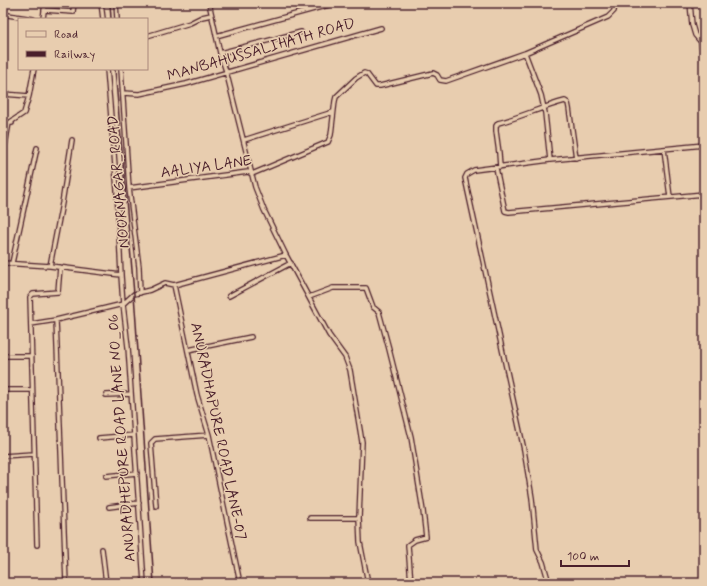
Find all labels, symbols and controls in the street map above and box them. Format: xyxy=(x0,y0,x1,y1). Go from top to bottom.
street label: MANBAHUSSALIHATH ROAD xyxy=(165,14,358,86)
legend xyxy=(18,18,148,70)
text: Road xyxy=(54,27,78,43)
text: Railway xyxy=(54,47,96,63)
street label: NOORNAGAR_ROAD xyxy=(103,115,135,249)
street label: AALIYA LANE xyxy=(159,151,253,183)
street label: ANURADHEPURE ROAD LANE NO_06 xyxy=(103,313,141,563)
street label: ANURADHAPURE ROAD LANE-07 xyxy=(185,321,251,542)
scale bar xyxy=(561,542,629,568)
text: 100 m xyxy=(567,549,599,565)

